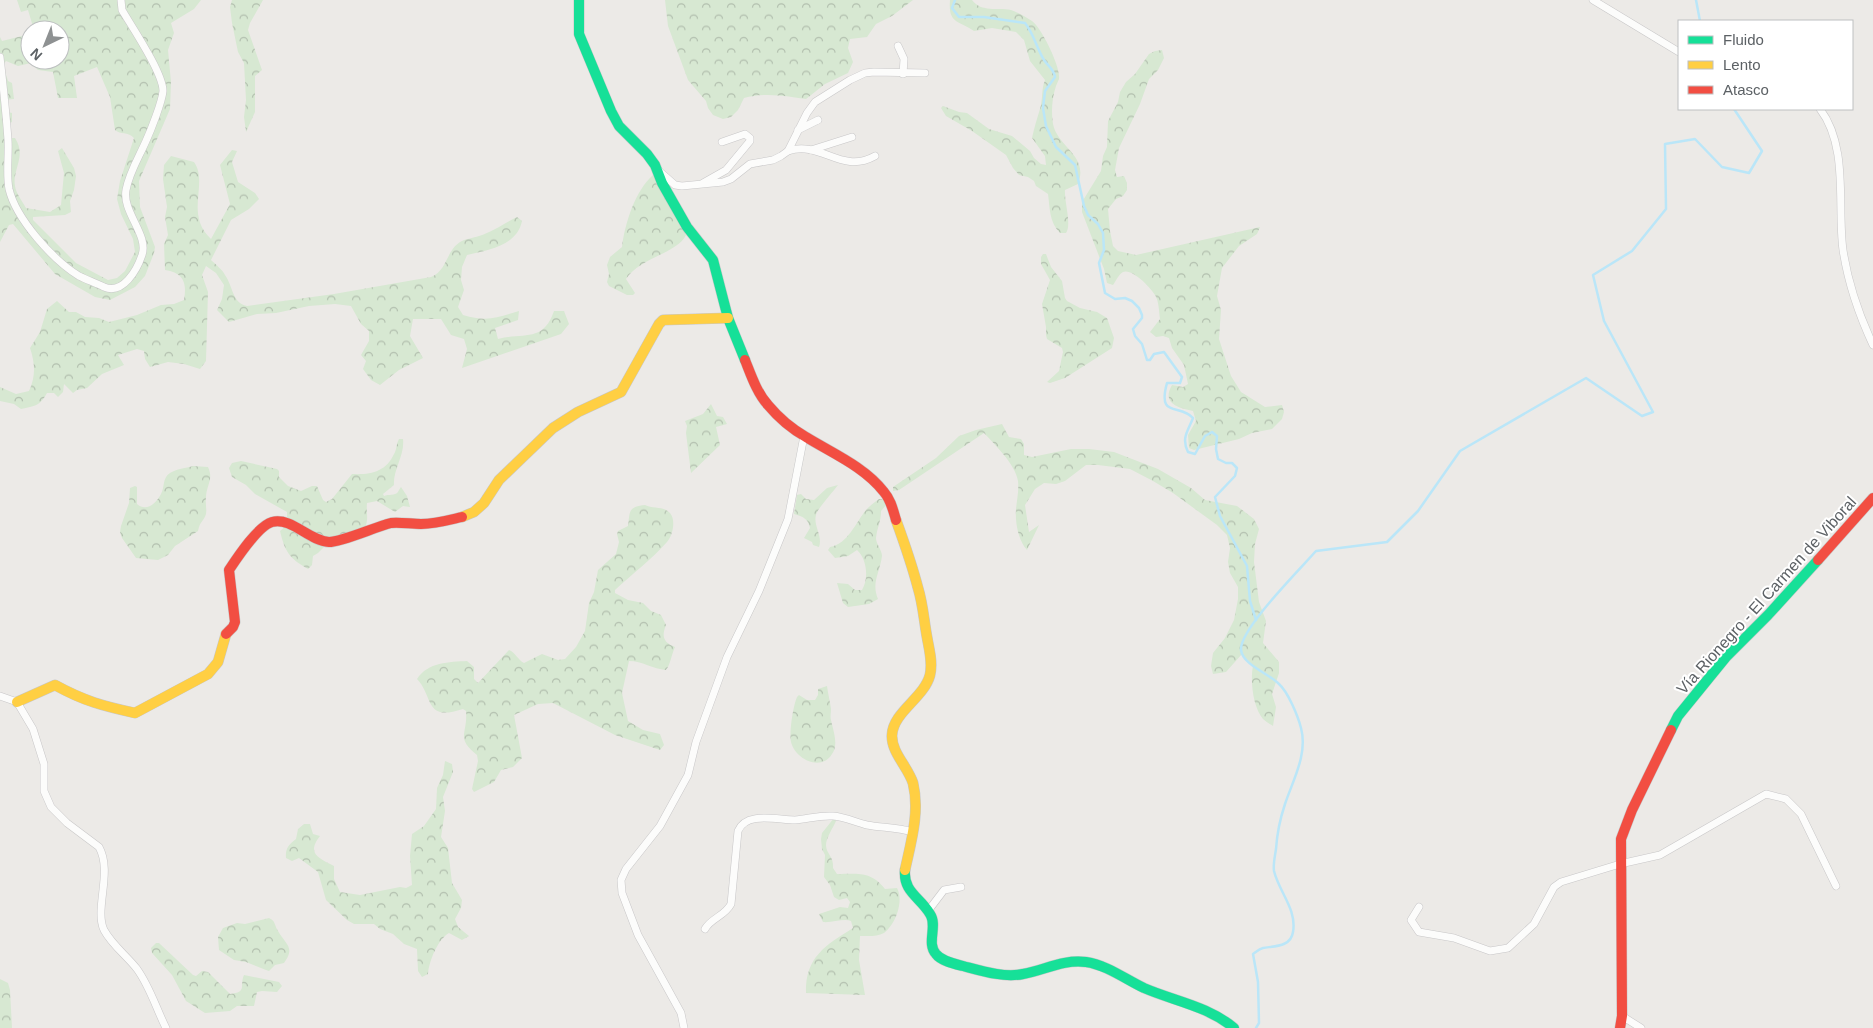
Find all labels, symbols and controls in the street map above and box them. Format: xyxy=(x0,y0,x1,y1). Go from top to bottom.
north arrow xyxy=(20,20,70,70)
legend xyxy=(1678,20,1853,110)
text: Fluido xyxy=(1723,31,1764,48)
text: N xyxy=(27,45,45,64)
text: Lento xyxy=(1723,56,1761,73)
text: Atasco xyxy=(1723,81,1769,98)
street label: Vía Rionegro - El Carmen de Viboral xyxy=(1673,493,1859,697)

